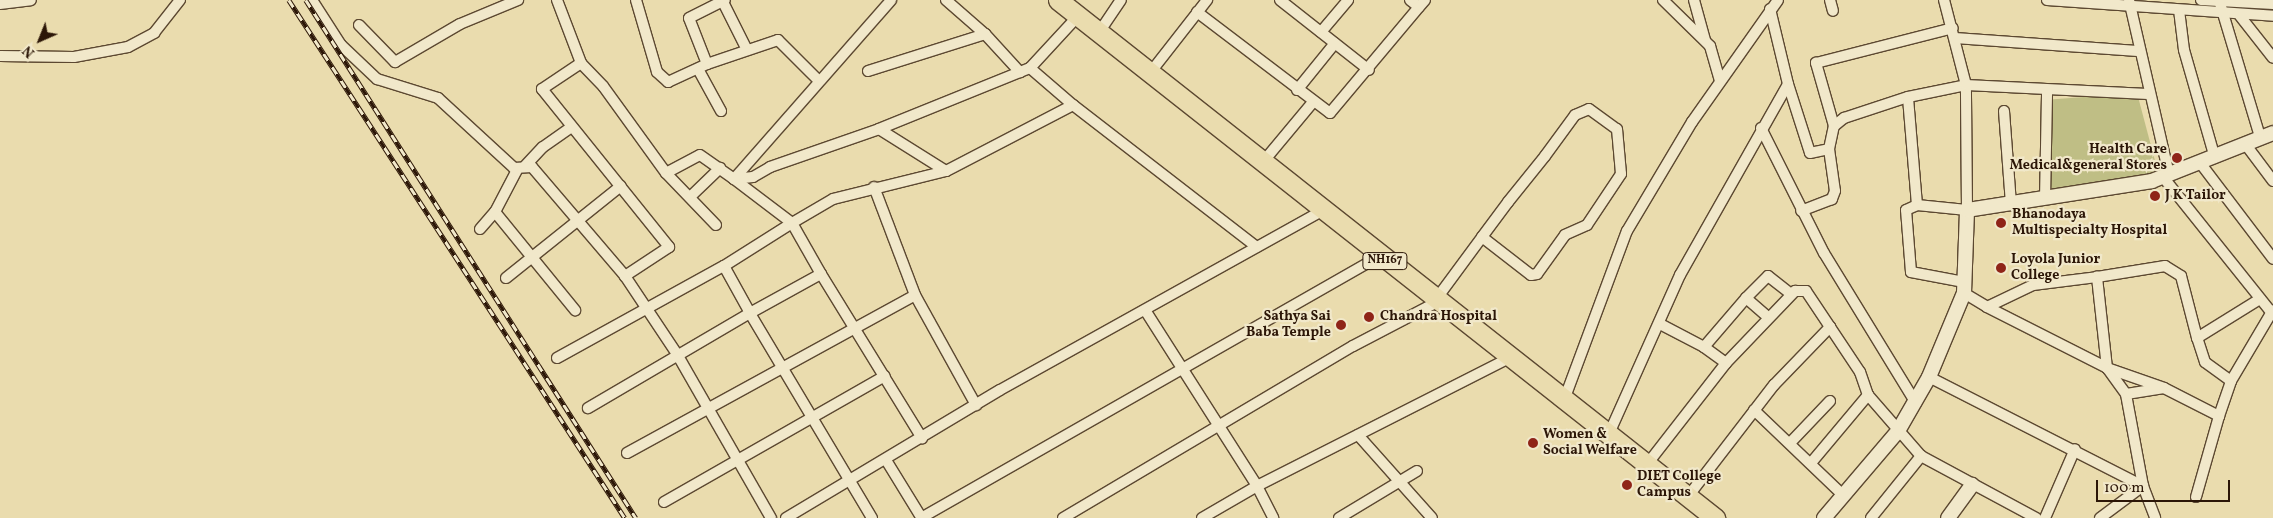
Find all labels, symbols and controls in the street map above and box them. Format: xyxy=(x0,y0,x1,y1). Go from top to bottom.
north arrow xyxy=(15,15,65,65)
text: N xyxy=(19,41,39,62)
place label: Health Care Medical&general Stores xyxy=(2009,142,2167,174)
marker: Health Care Medical&general Stores xyxy=(2171,152,2183,164)
place label: J K Tailor xyxy=(2165,188,2226,204)
marker: J K Tailor xyxy=(2149,190,2161,202)
place label: Bhanodaya Multispecialty Hospital xyxy=(2012,207,2167,240)
marker: Bhanodaya Multispecialty Hospital xyxy=(1994,216,2008,230)
road number: NH167 xyxy=(1361,252,1409,270)
place label: Loyola Junior College xyxy=(2011,252,2100,284)
marker: Loyola Junior College xyxy=(1995,262,2007,274)
place label: Sathya Sai Baba Temple xyxy=(1246,309,1331,342)
place label: Chandra Hospital xyxy=(1380,309,1497,325)
marker: Chandra Hospital xyxy=(1362,310,1376,324)
marker: Sathya Sai Baba Temple xyxy=(1335,319,1347,331)
place label: Women & Social Welfare xyxy=(1543,427,1637,460)
marker: Women & Social Welfare xyxy=(1527,437,1539,449)
place label: DIET College Campus xyxy=(1637,469,1721,502)
scale bar xyxy=(2098,470,2232,502)
text: 100 m xyxy=(2104,478,2144,499)
marker: DIET College Campus xyxy=(1621,479,1633,491)

